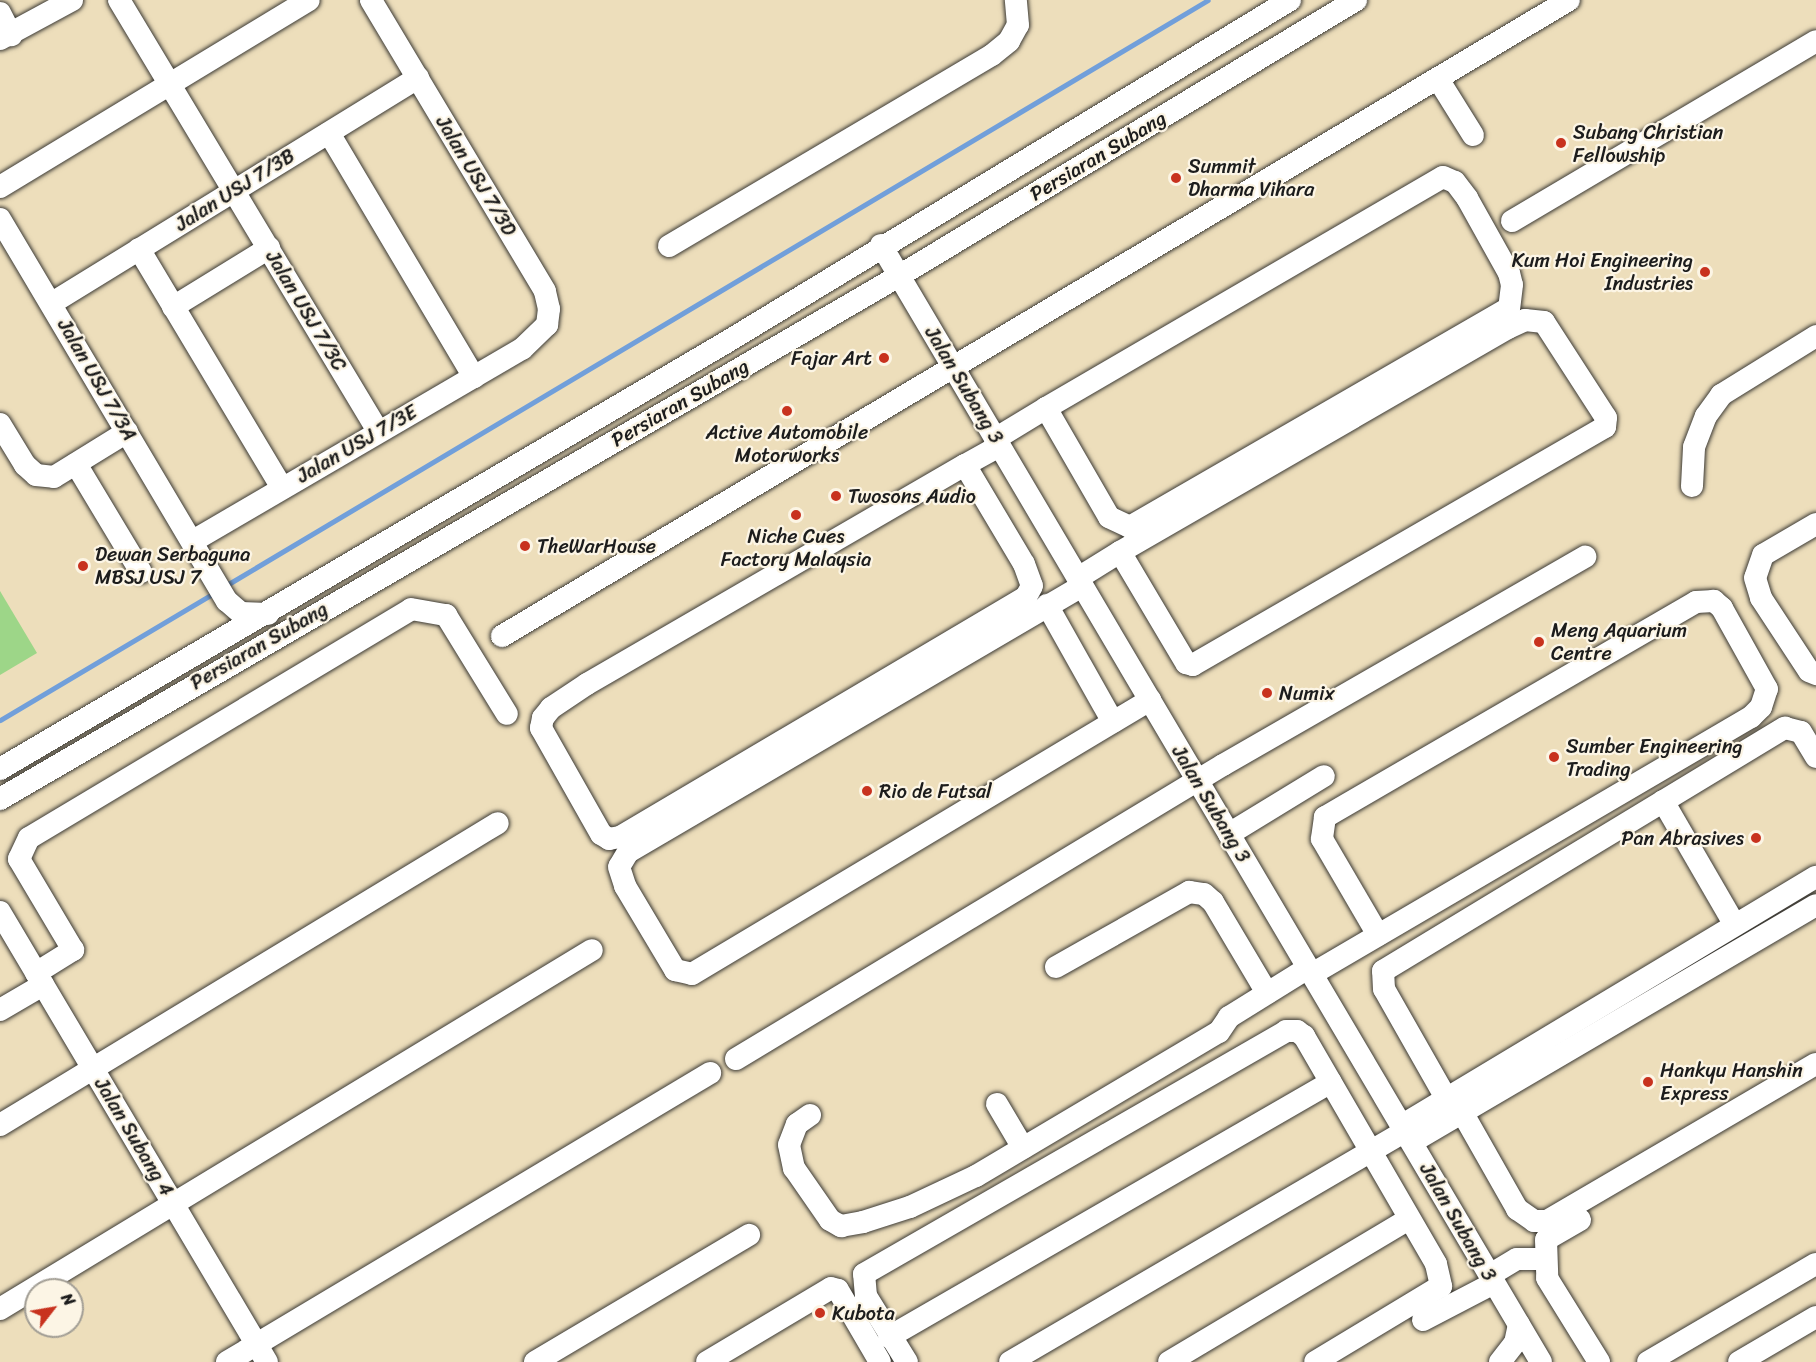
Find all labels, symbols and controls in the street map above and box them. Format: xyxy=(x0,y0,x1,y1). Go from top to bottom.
street label: Persiaran Subang xyxy=(1025,106,1171,206)
street label: Jalan USJ 7/3D xyxy=(431,112,521,240)
place label: Subang Christian Fellowship xyxy=(1573,120,1723,167)
marker: Subang Christian Fellowship xyxy=(1554,136,1568,150)
street label: Jalan USJ 7/3B xyxy=(171,144,299,236)
place label: Summit Dharma Vihara xyxy=(1188,154,1315,201)
marker: Summit Dharma Vihara xyxy=(1169,171,1183,185)
street label: Jalan USJ 7/3C xyxy=(261,246,351,376)
place label: Kum Hoi Engineering Industries xyxy=(1512,248,1693,295)
marker: Kum Hoi Engineering Industries xyxy=(1698,265,1712,279)
street label: Jalan USJ 7/3A xyxy=(52,315,142,445)
street label: Jalan Subang 3 xyxy=(920,322,1008,448)
place label: Fajar Art xyxy=(791,346,872,370)
marker: Fajar Art xyxy=(877,351,891,365)
street label: Persiaran Subang xyxy=(607,354,753,452)
street label: Jalan USJ 7/3E xyxy=(293,400,421,488)
marker: Active Automobile Motorworks xyxy=(780,404,794,418)
place label: Active Automobile Motorworks xyxy=(706,420,868,467)
place label: Twosons Audio xyxy=(848,484,976,508)
marker: Twosons Audio xyxy=(829,489,843,503)
marker: Niche Cues Factory Malaysia xyxy=(789,508,803,522)
place label: Niche Cues Factory Malaysia xyxy=(721,524,871,571)
place label: TheWarHouse xyxy=(537,534,656,558)
marker: TheWarHouse xyxy=(518,539,532,553)
place label: Dewan Serbaguna MBSJ USJ 7 xyxy=(95,542,250,589)
marker: Dewan Serbaguna MBSJ USJ 7 xyxy=(76,559,90,573)
street label: Persiaran Subang xyxy=(186,597,332,695)
place label: Meng Aquarium Centre xyxy=(1551,618,1687,665)
marker: Meng Aquarium Centre xyxy=(1532,635,1546,649)
place label: Numix xyxy=(1279,681,1335,705)
marker: Numix xyxy=(1260,686,1274,700)
place label: Sumber Engineering Trading xyxy=(1566,734,1742,781)
street label: Jalan Subang 3 xyxy=(1167,741,1255,867)
marker: Sumber Engineering Trading xyxy=(1547,750,1561,764)
place label: Rio de Futsal xyxy=(879,779,993,803)
marker: Rio de Futsal xyxy=(860,784,874,798)
place label: Pan Abrasives xyxy=(1622,826,1744,850)
marker: Pan Abrasives xyxy=(1749,831,1763,845)
place label: Hankyu Hanshin Express xyxy=(1660,1058,1803,1105)
street label: Jalan Subang 4 xyxy=(89,1073,179,1201)
marker: Hankyu Hanshin Express xyxy=(1641,1075,1655,1089)
street label: Jalan Subang 3 xyxy=(1414,1159,1502,1285)
north arrow xyxy=(24,1278,84,1338)
text: N xyxy=(53,1287,83,1312)
place label: Kubota xyxy=(832,1301,895,1325)
marker: Kubota xyxy=(813,1306,827,1320)

